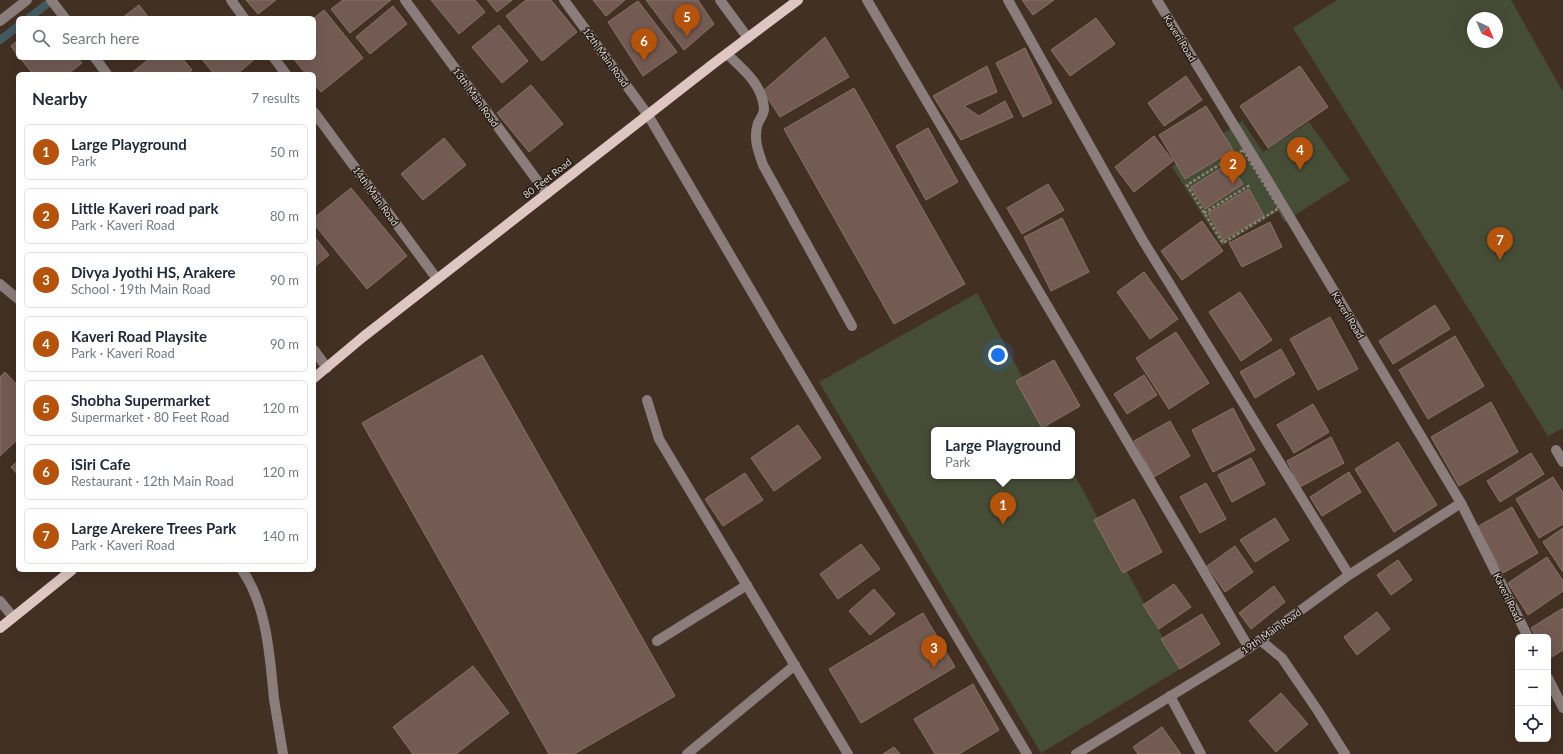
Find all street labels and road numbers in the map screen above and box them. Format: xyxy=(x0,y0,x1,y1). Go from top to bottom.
street label: Kaveri Road xyxy=(1161,13,1199,63)
street label: 12th Main Road xyxy=(581,25,631,89)
street label: 13th Main Road xyxy=(451,65,501,129)
street label: 80 Feet Road xyxy=(520,155,574,201)
street label: 14th Main Road xyxy=(351,164,401,228)
street label: Kaveri Road xyxy=(1329,289,1367,341)
street label: Kaveri Road xyxy=(1491,571,1525,623)
street label: 19th Main Road xyxy=(1239,606,1303,656)

